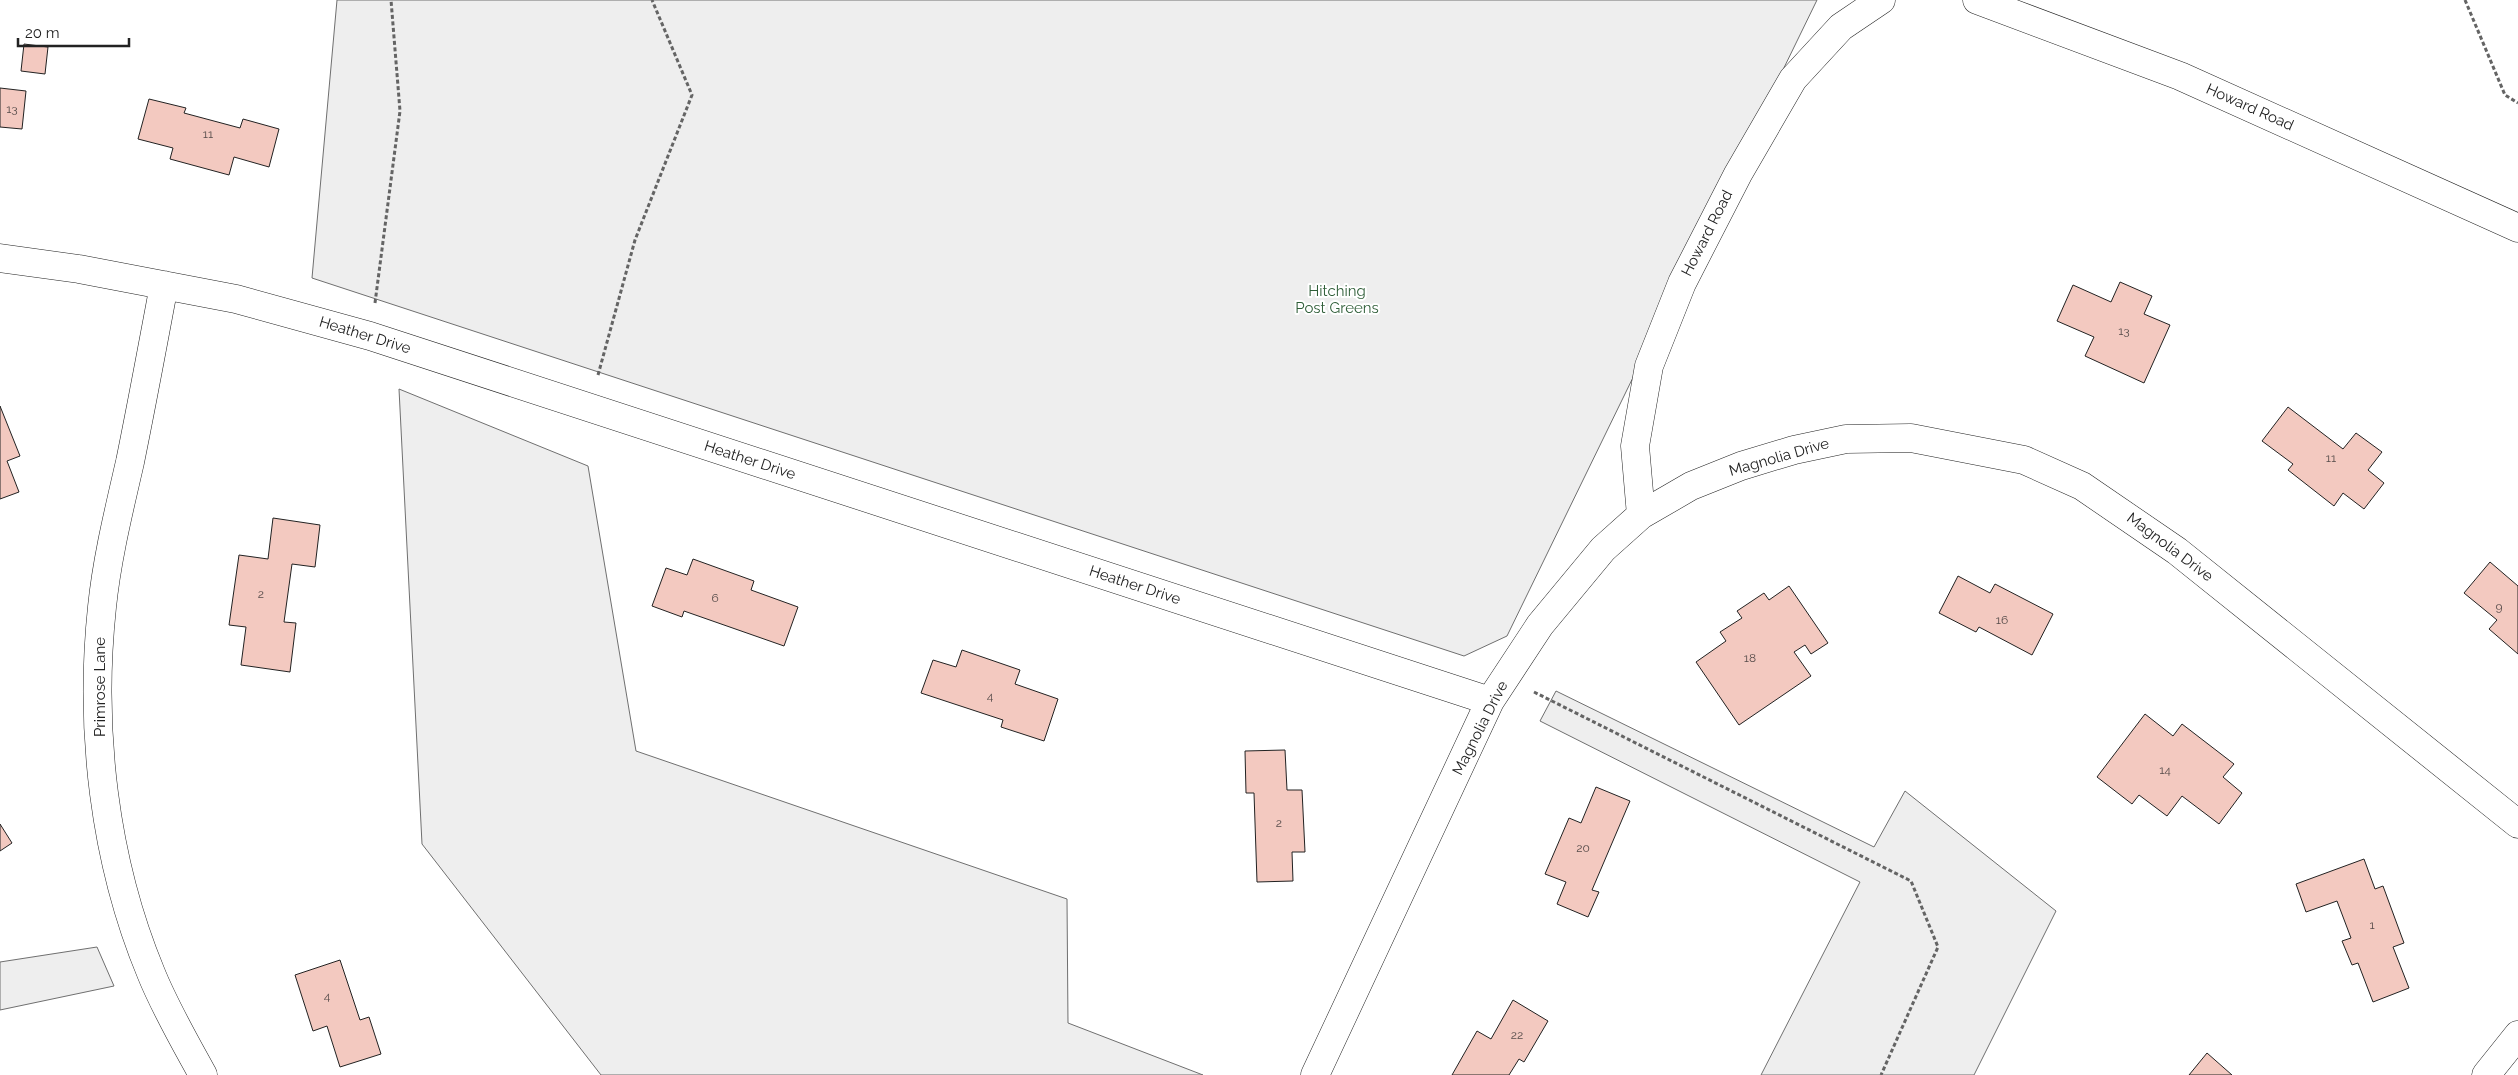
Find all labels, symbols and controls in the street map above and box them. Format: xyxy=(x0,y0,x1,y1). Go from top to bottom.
scale bar xyxy=(18,15,129,47)
text: 20 m xyxy=(25,24,60,42)
street label: Howard Road xyxy=(2203,80,2297,134)
house number: 13 xyxy=(6,102,18,116)
house number: 11 xyxy=(203,127,213,141)
street label: Howard Road xyxy=(1678,187,1736,279)
park label: Hitching Post Greens xyxy=(1295,282,1379,317)
street label: Heather Drive xyxy=(317,313,413,358)
house number: 13 xyxy=(2118,324,2130,338)
street label: Magnolia Drive xyxy=(1727,434,1831,480)
street label: Heather Drive xyxy=(702,437,798,483)
house number: 11 xyxy=(2326,451,2336,465)
street label: Magnolia Drive xyxy=(2123,509,2217,585)
street label: Heather Drive xyxy=(1087,562,1183,608)
house number: 2 xyxy=(258,587,264,601)
house number: 6 xyxy=(711,591,719,605)
house number: 9 xyxy=(2495,600,2503,614)
house number: 16 xyxy=(1996,613,2008,627)
street label: Primrose Lane xyxy=(91,637,109,737)
house number: 18 xyxy=(1744,651,1756,665)
street label: Magnolia Drive xyxy=(1449,678,1512,778)
house number: 4 xyxy=(987,689,994,703)
house number: 14 xyxy=(2159,763,2171,777)
house number: 2 xyxy=(1276,816,1282,830)
house number: 20 xyxy=(1576,841,1590,855)
house number: 1 xyxy=(2369,918,2375,932)
house number: 4 xyxy=(324,989,331,1003)
house number: 22 xyxy=(1511,1028,1523,1042)

